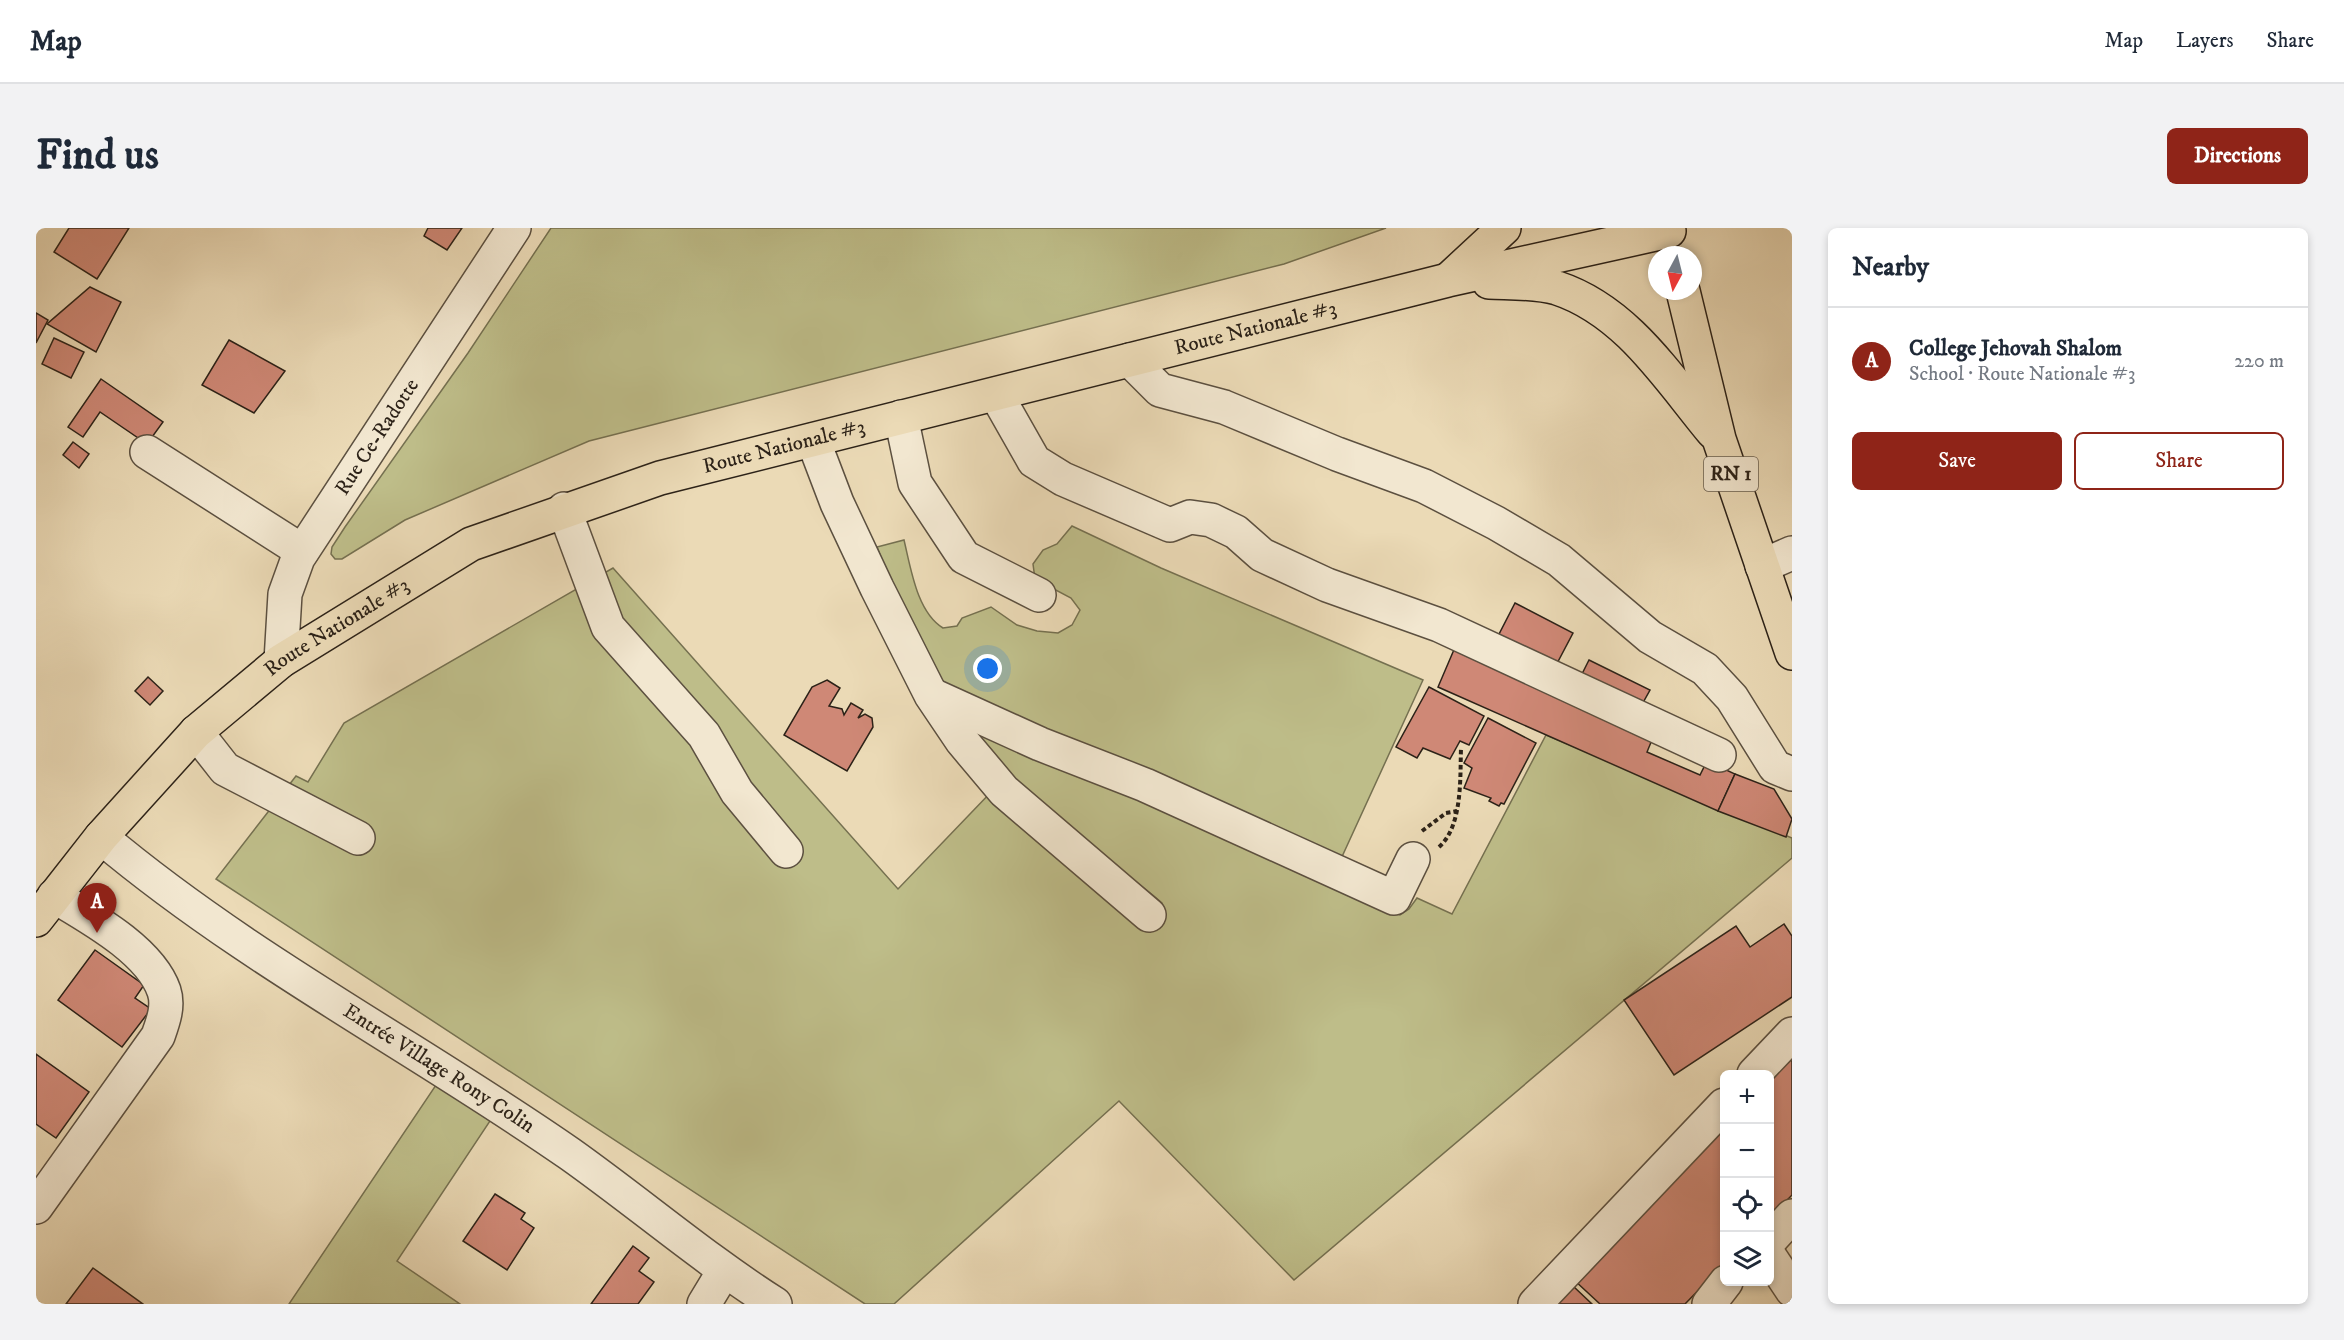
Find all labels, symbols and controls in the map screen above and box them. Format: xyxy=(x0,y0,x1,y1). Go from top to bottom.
text: Map xyxy=(30,24,82,59)
text: Map xyxy=(2104,28,2143,54)
text: Layers xyxy=(2176,28,2234,54)
text: Share xyxy=(2267,28,2314,54)
button: Directions xyxy=(2167,128,2308,184)
text: Find us xyxy=(36,130,159,182)
north arrow xyxy=(1648,246,1702,300)
text: Nearby xyxy=(1852,251,1929,284)
street label: Route Nationale #3 xyxy=(1172,296,1339,361)
text: College Jehovah Shalom xyxy=(1909,335,2122,362)
text: A xyxy=(1865,349,1878,374)
text: 220 m xyxy=(2234,349,2284,374)
text: School · Route Nationale #3 xyxy=(1909,362,2136,387)
street label: Rue Ce-Radotte xyxy=(330,373,425,500)
street label: Route Nationale #3 xyxy=(700,414,868,480)
button: Save xyxy=(1852,432,2062,490)
button: Share xyxy=(2074,432,2284,490)
road number: RN 1 xyxy=(1704,457,1758,491)
street label: Route Nationale #3 xyxy=(259,572,414,682)
your location xyxy=(973,654,1002,683)
pin: A xyxy=(78,884,116,933)
street label: Entrée Village Rony Colin xyxy=(338,998,540,1139)
map controls xyxy=(1720,1070,1774,1286)
button: + xyxy=(1720,1070,1774,1124)
button: − xyxy=(1720,1124,1774,1178)
button: locate xyxy=(1720,1178,1774,1232)
button: layers xyxy=(1720,1232,1774,1286)

